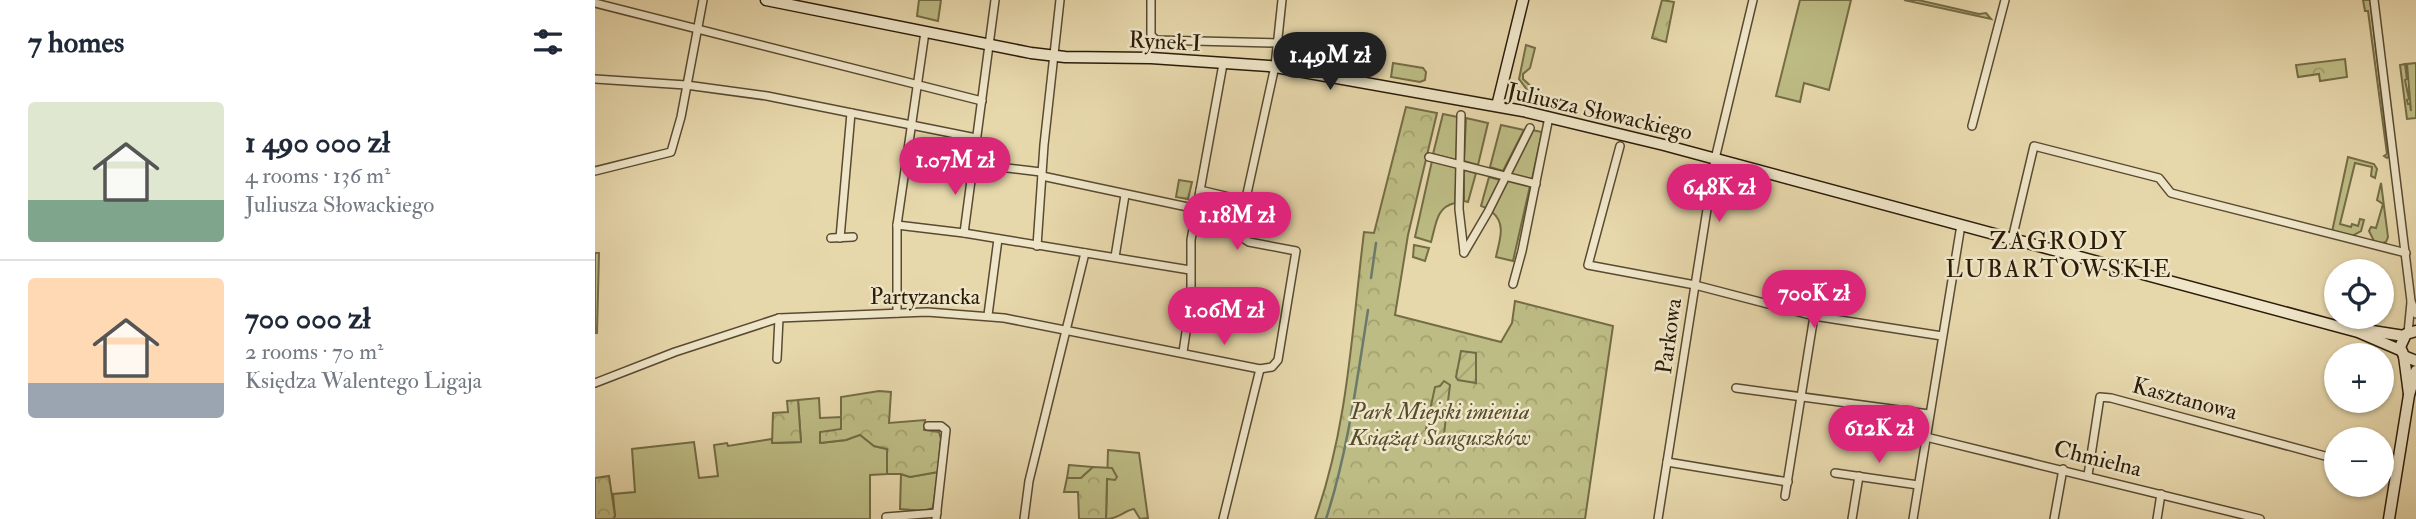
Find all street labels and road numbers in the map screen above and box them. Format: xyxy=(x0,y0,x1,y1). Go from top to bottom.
street label: Rynek I xyxy=(1128,25,1202,58)
street label: Juliusza Słowackiego xyxy=(1503,76,1695,147)
street label: Partyzancka xyxy=(870,282,981,311)
street label: Parkowa xyxy=(1649,296,1688,376)
street label: Kasztanowa xyxy=(2129,371,2241,427)
street label: Chmielna xyxy=(2051,434,2145,484)

